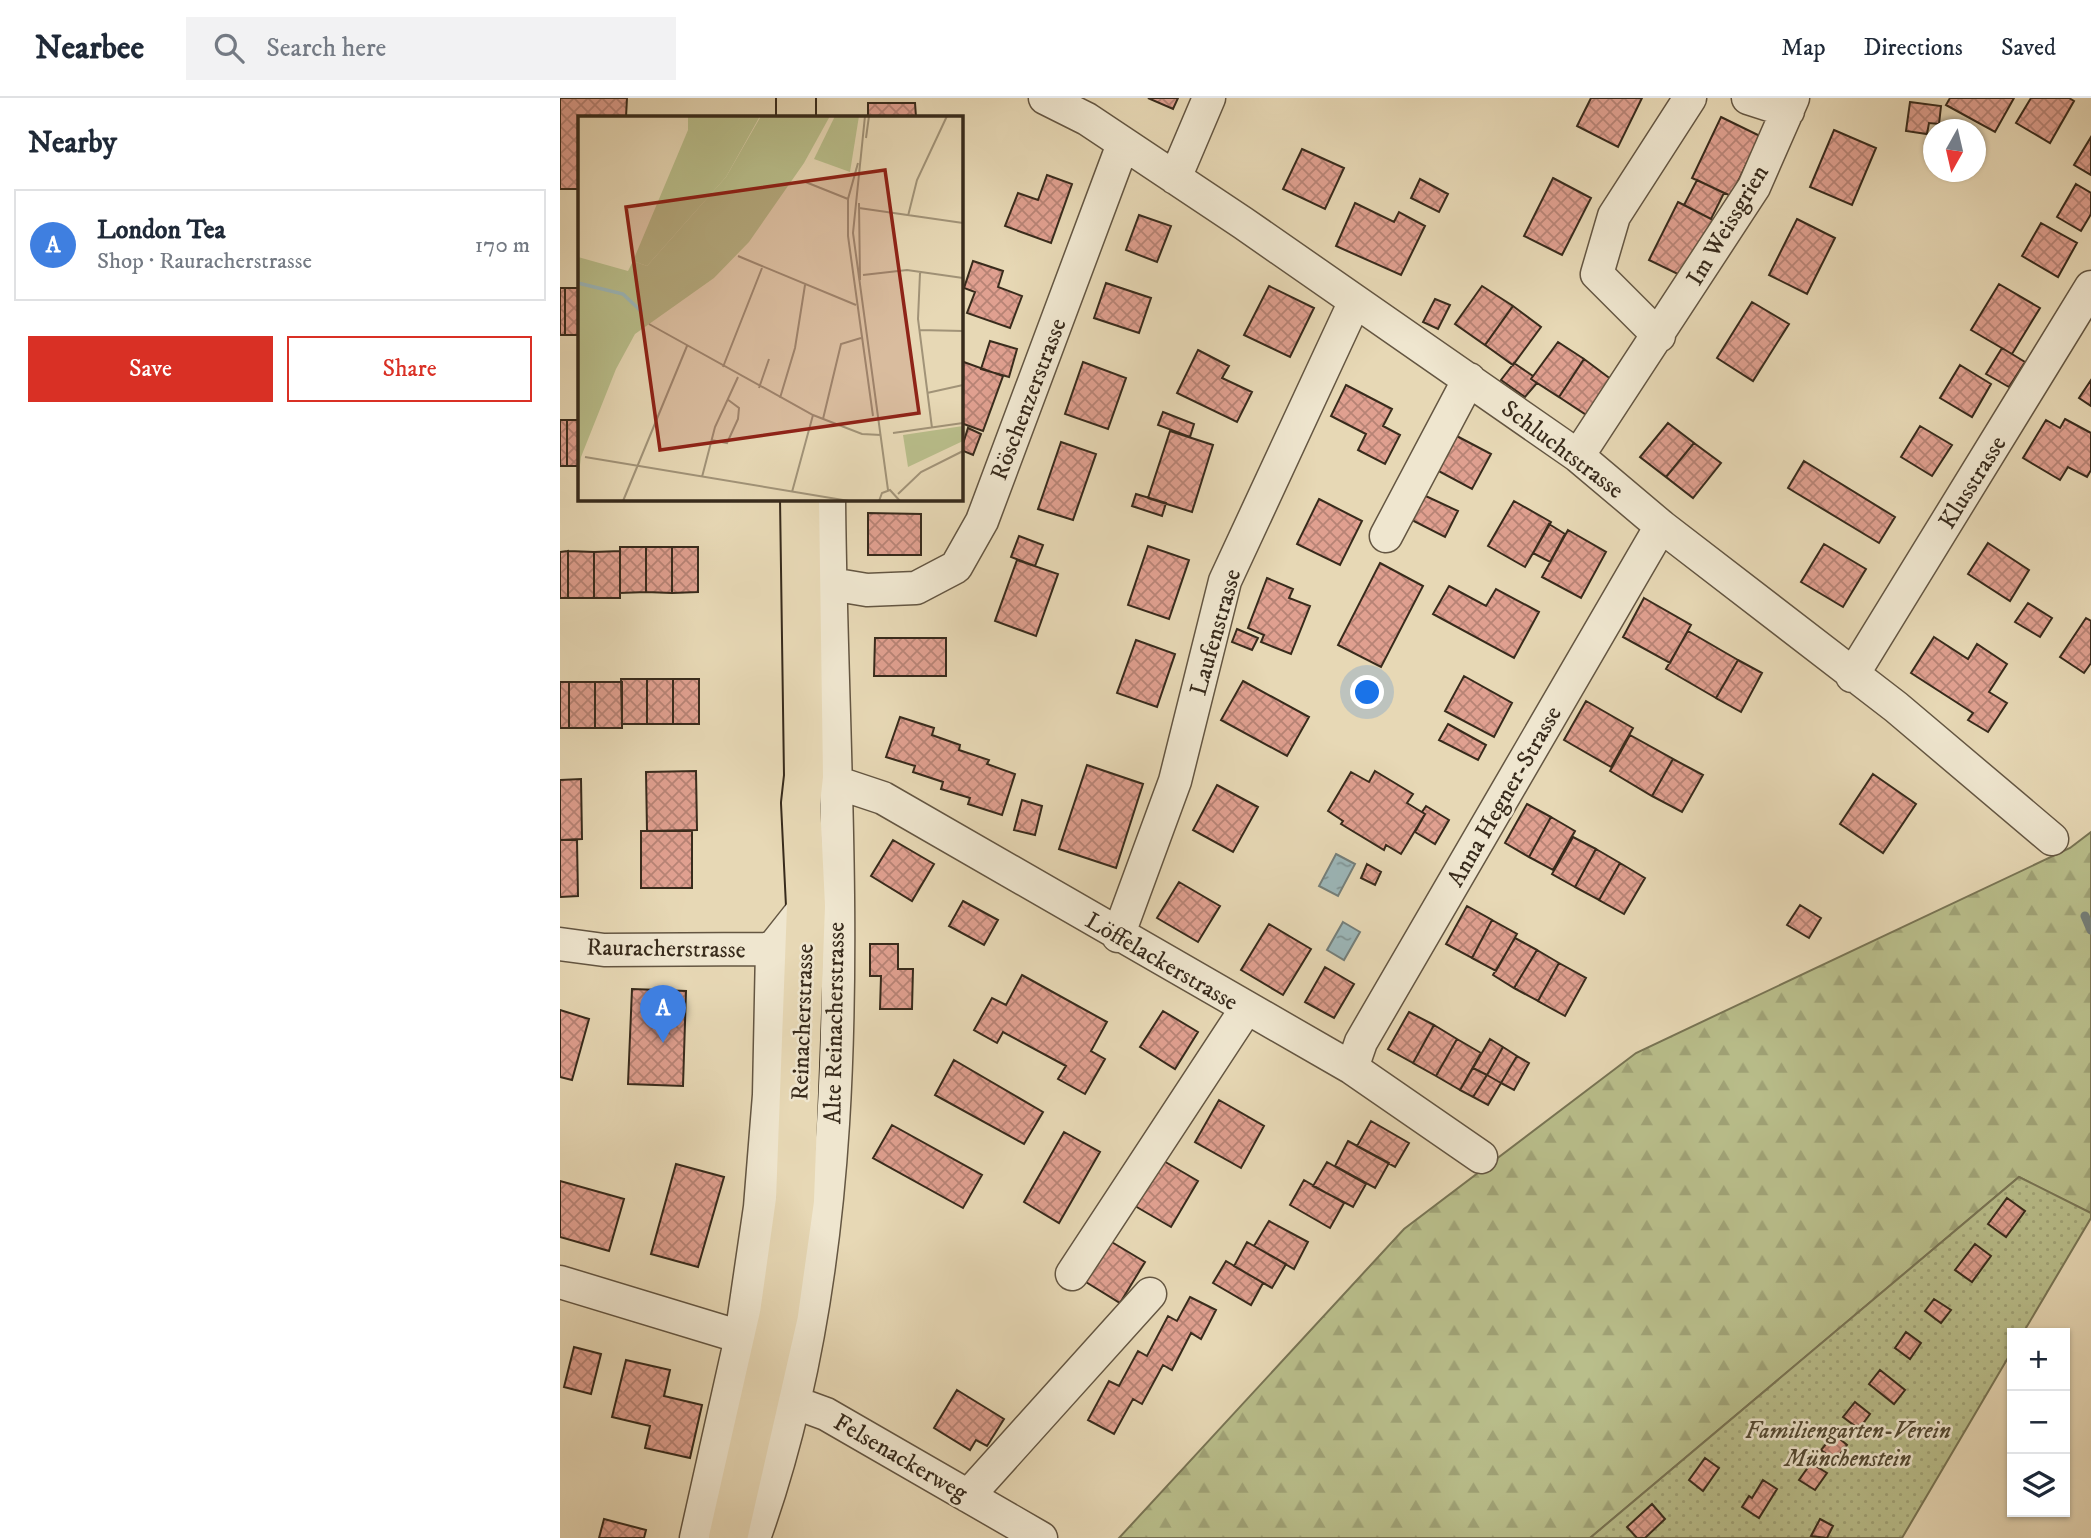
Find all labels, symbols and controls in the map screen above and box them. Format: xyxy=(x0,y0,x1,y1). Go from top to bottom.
search box xyxy=(186,17,676,80)
text: Nearbee xyxy=(35,28,144,69)
icon: search xyxy=(210,29,248,67)
text: Search here xyxy=(266,32,386,65)
text: Map xyxy=(1781,33,1826,63)
text: Directions xyxy=(1864,33,1963,63)
text: Saved xyxy=(2001,33,2056,63)
inset map xyxy=(578,116,962,500)
north arrow xyxy=(1923,119,1986,182)
text: Nearby xyxy=(28,125,117,162)
street label: Im Weissgrien xyxy=(1680,159,1776,291)
text: London Tea xyxy=(97,214,226,247)
text: A xyxy=(46,231,60,260)
text: 170 m xyxy=(475,231,530,260)
text: Shop · Rauracherstrasse xyxy=(97,247,312,276)
street label: Röschenzerstrasse xyxy=(984,314,1074,485)
button: Save xyxy=(28,336,273,402)
button: Share xyxy=(287,336,532,402)
street label: Schluchtstrasse xyxy=(1495,394,1630,506)
street label: Klusstrasse xyxy=(1932,430,2013,535)
street label: Laufenstrasse xyxy=(1184,566,1248,699)
your location xyxy=(1350,675,1384,709)
street label: Anna Hegner-Strasse xyxy=(1441,701,1569,892)
street label: Löffelackerstrasse xyxy=(1080,906,1243,1018)
street label: Alte Reinacherstrasse xyxy=(818,922,852,1124)
street label: Rauracherstrasse xyxy=(586,933,746,965)
street label: Reinacherstrasse xyxy=(785,943,821,1101)
pin: A xyxy=(640,985,686,1043)
map controls xyxy=(2007,1328,2070,1517)
button: + xyxy=(2007,1328,2070,1391)
button: − xyxy=(2007,1391,2070,1454)
street label: Felsenackerweg xyxy=(828,1407,973,1509)
park label: Familiengarten-Verein Münchenstein xyxy=(1745,1416,1951,1474)
button: layers xyxy=(2007,1454,2070,1517)

